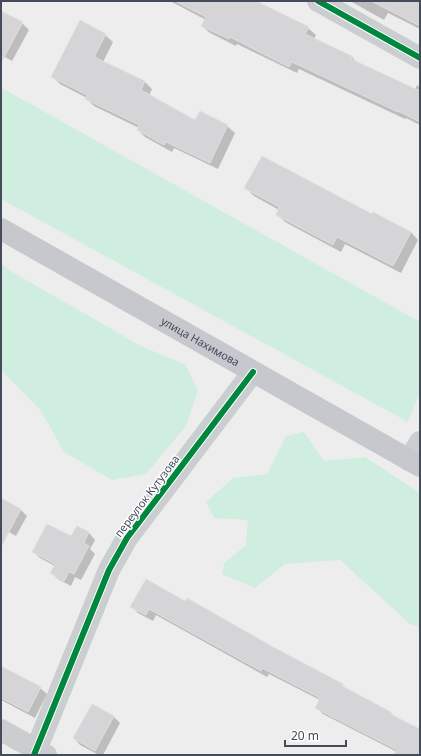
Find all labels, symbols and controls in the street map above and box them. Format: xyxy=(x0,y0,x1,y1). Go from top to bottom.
street label: улица Нахимова xyxy=(159,313,243,370)
street label: переулок Кутузова xyxy=(111,452,182,540)
scale bar xyxy=(285,722,346,748)
text: 20 m xyxy=(291,727,319,744)

